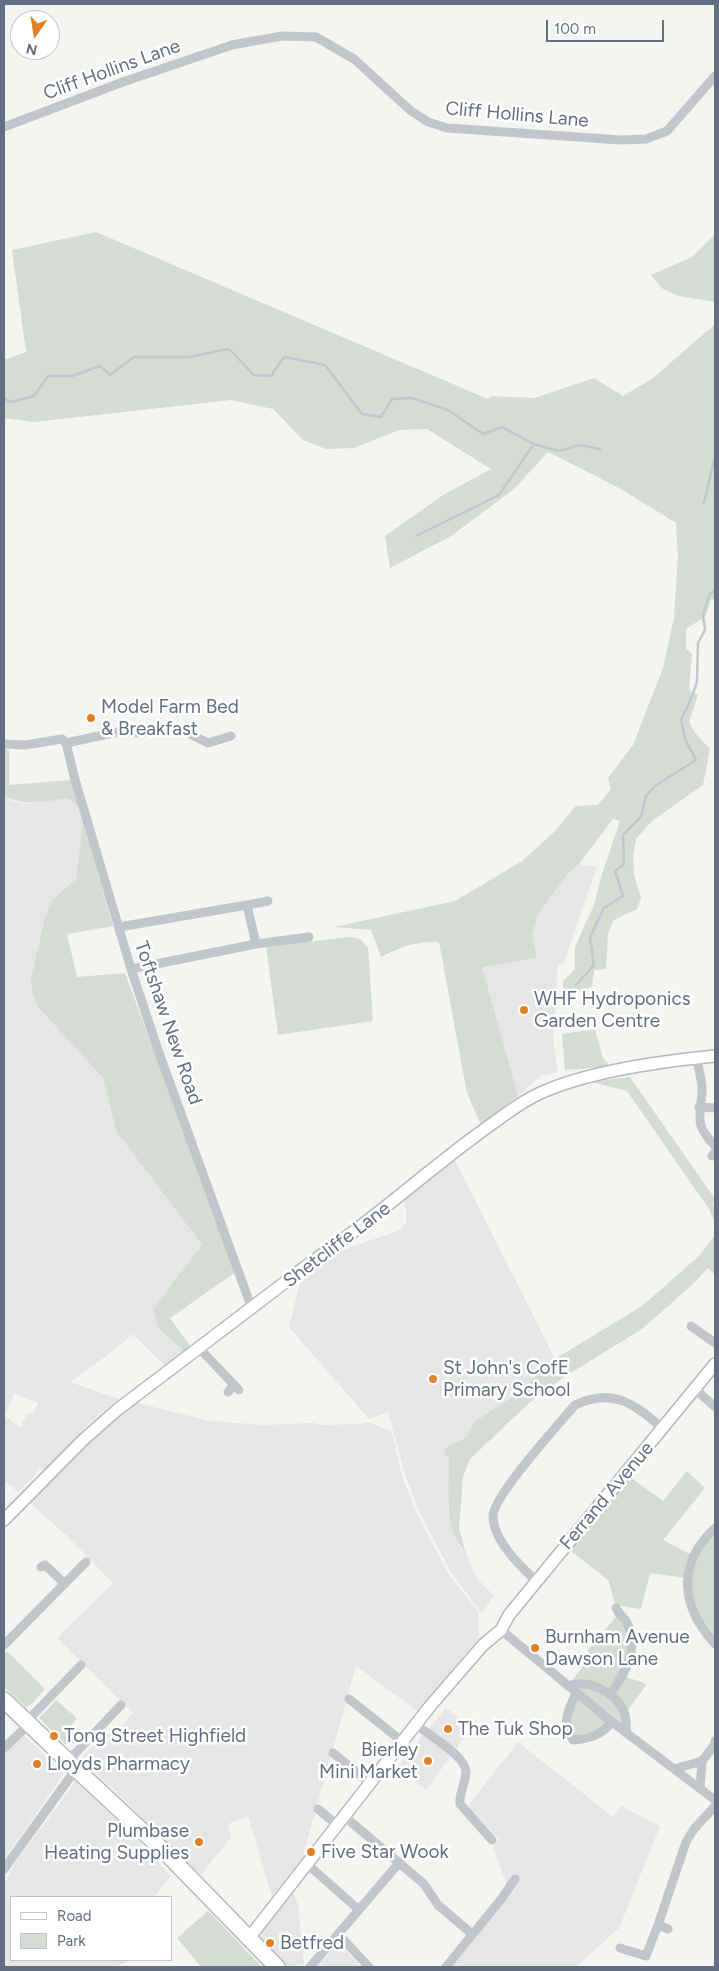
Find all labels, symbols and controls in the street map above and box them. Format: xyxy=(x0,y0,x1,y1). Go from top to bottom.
north arrow xyxy=(10,10,60,60)
scale bar xyxy=(549,10,666,42)
text: 100 m xyxy=(554,20,596,38)
street label: Cliff Hollins Lane xyxy=(41,35,183,105)
text: N xyxy=(25,40,39,59)
street label: Cliff Hollins Lane xyxy=(444,97,590,133)
place label: Model Farm Bed & Breakfast xyxy=(101,696,239,740)
marker: Model Farm Bed & Breakfast xyxy=(85,712,97,724)
street label: Toftshaw New Road xyxy=(129,938,207,1108)
place label: WHF Hydroponics Garden Centre xyxy=(534,988,691,1032)
marker: WHF Hydroponics Garden Centre xyxy=(518,1004,530,1016)
street label: Shetcliffe Lane xyxy=(279,1197,395,1293)
place label: St John's CofE Primary School xyxy=(443,1357,570,1401)
marker: St John's CofE Primary School xyxy=(427,1373,439,1385)
street label: Ferrand Avenue xyxy=(555,1437,659,1555)
place label: Burnham Avenue Dawson Lane xyxy=(545,1626,690,1670)
marker: Burnham Avenue Dawson Lane xyxy=(529,1642,541,1654)
place label: The Tuk Shop xyxy=(458,1718,573,1740)
marker: The Tuk Shop xyxy=(442,1723,454,1735)
place label: Tong Street Highfield xyxy=(64,1725,246,1747)
marker: Tong Street Highfield xyxy=(48,1730,60,1742)
place label: Bierley Mini Market xyxy=(319,1739,418,1783)
place label: Lloyds Pharmacy xyxy=(47,1753,190,1775)
marker: Bierley Mini Market xyxy=(422,1755,434,1767)
marker: Lloyds Pharmacy xyxy=(31,1758,43,1770)
place label: Plumbase Heating Supplies xyxy=(44,1820,189,1864)
marker: Plumbase Heating Supplies xyxy=(193,1836,205,1848)
place label: Five Star Wook xyxy=(321,1841,449,1863)
marker: Five Star Wook xyxy=(305,1846,317,1858)
legend xyxy=(10,1896,172,1961)
text: Road xyxy=(57,1907,92,1925)
text: Park xyxy=(57,1932,86,1950)
place label: Betfred xyxy=(280,1932,344,1954)
marker: Betfred xyxy=(264,1937,276,1949)

